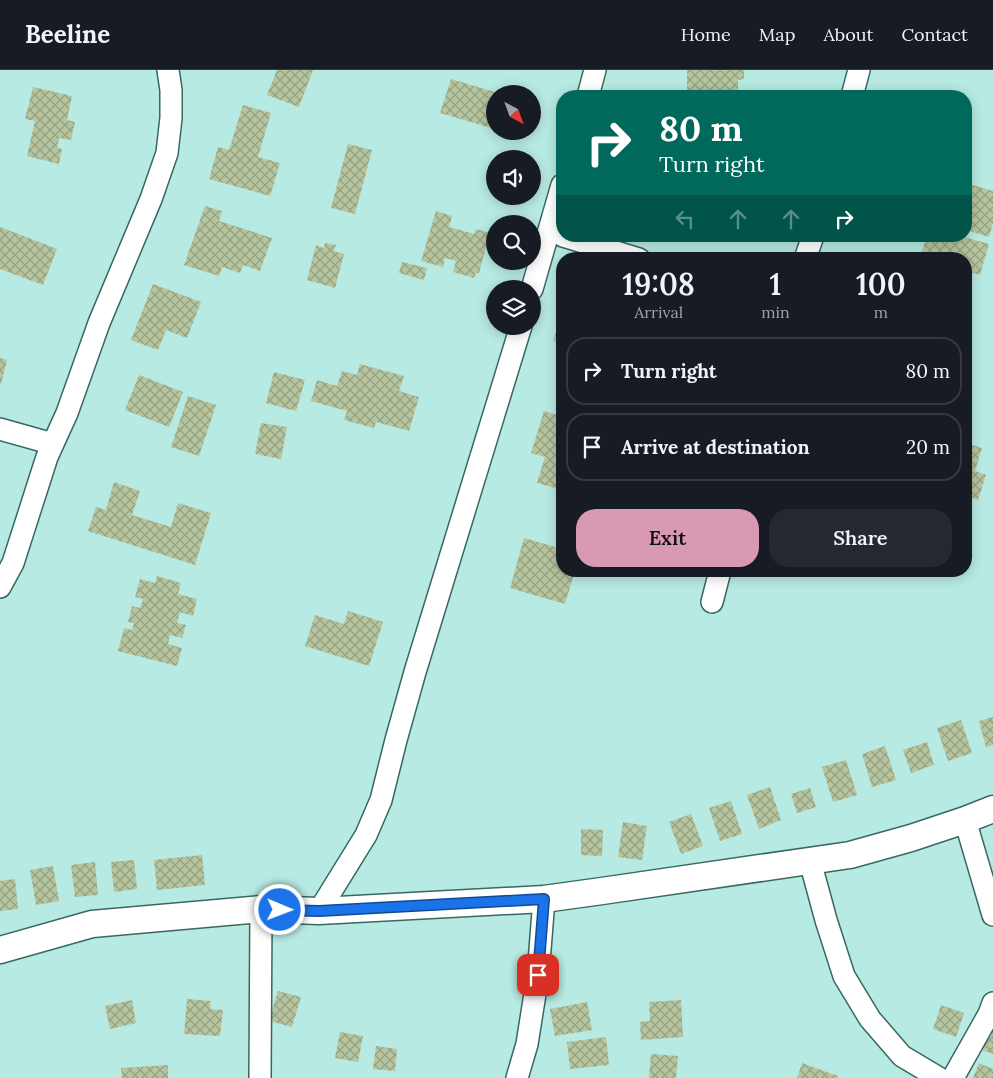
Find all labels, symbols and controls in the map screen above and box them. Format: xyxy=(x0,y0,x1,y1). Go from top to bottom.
text: Beeline xyxy=(25,19,110,50)
text: Home xyxy=(681,23,731,46)
text: Map xyxy=(759,23,795,46)
text: About xyxy=(823,23,873,46)
text: Contact xyxy=(901,23,968,46)
north arrow xyxy=(486,85,541,140)
map controls xyxy=(486,85,541,335)
text: 80 m xyxy=(659,106,743,151)
icon: right xyxy=(576,110,641,175)
button: sound xyxy=(486,150,541,205)
text: Turn right xyxy=(659,150,764,178)
icon: left xyxy=(671,205,699,233)
icon: ahead xyxy=(724,205,752,233)
icon: ahead xyxy=(777,205,805,233)
icon: right xyxy=(830,205,858,233)
button: search xyxy=(486,215,541,270)
text: 19:08 xyxy=(622,265,695,303)
text: 1 xyxy=(770,265,781,303)
text: 100 xyxy=(856,265,906,303)
button: layers xyxy=(486,280,541,335)
text: Arrival xyxy=(634,302,683,322)
text: min xyxy=(761,302,790,322)
text: m xyxy=(874,302,888,322)
icon: right xyxy=(578,357,606,385)
text: Turn right xyxy=(621,359,717,383)
text: 80 m xyxy=(906,359,950,383)
icon: arrive xyxy=(578,433,606,461)
text: Arrive at destination xyxy=(621,435,810,459)
text: 20 m xyxy=(906,435,950,459)
button: Exit xyxy=(576,509,759,567)
button: Share xyxy=(769,509,952,567)
position arrow xyxy=(253,883,305,935)
pin xyxy=(517,954,559,996)
icon: arrive xyxy=(524,961,552,989)

